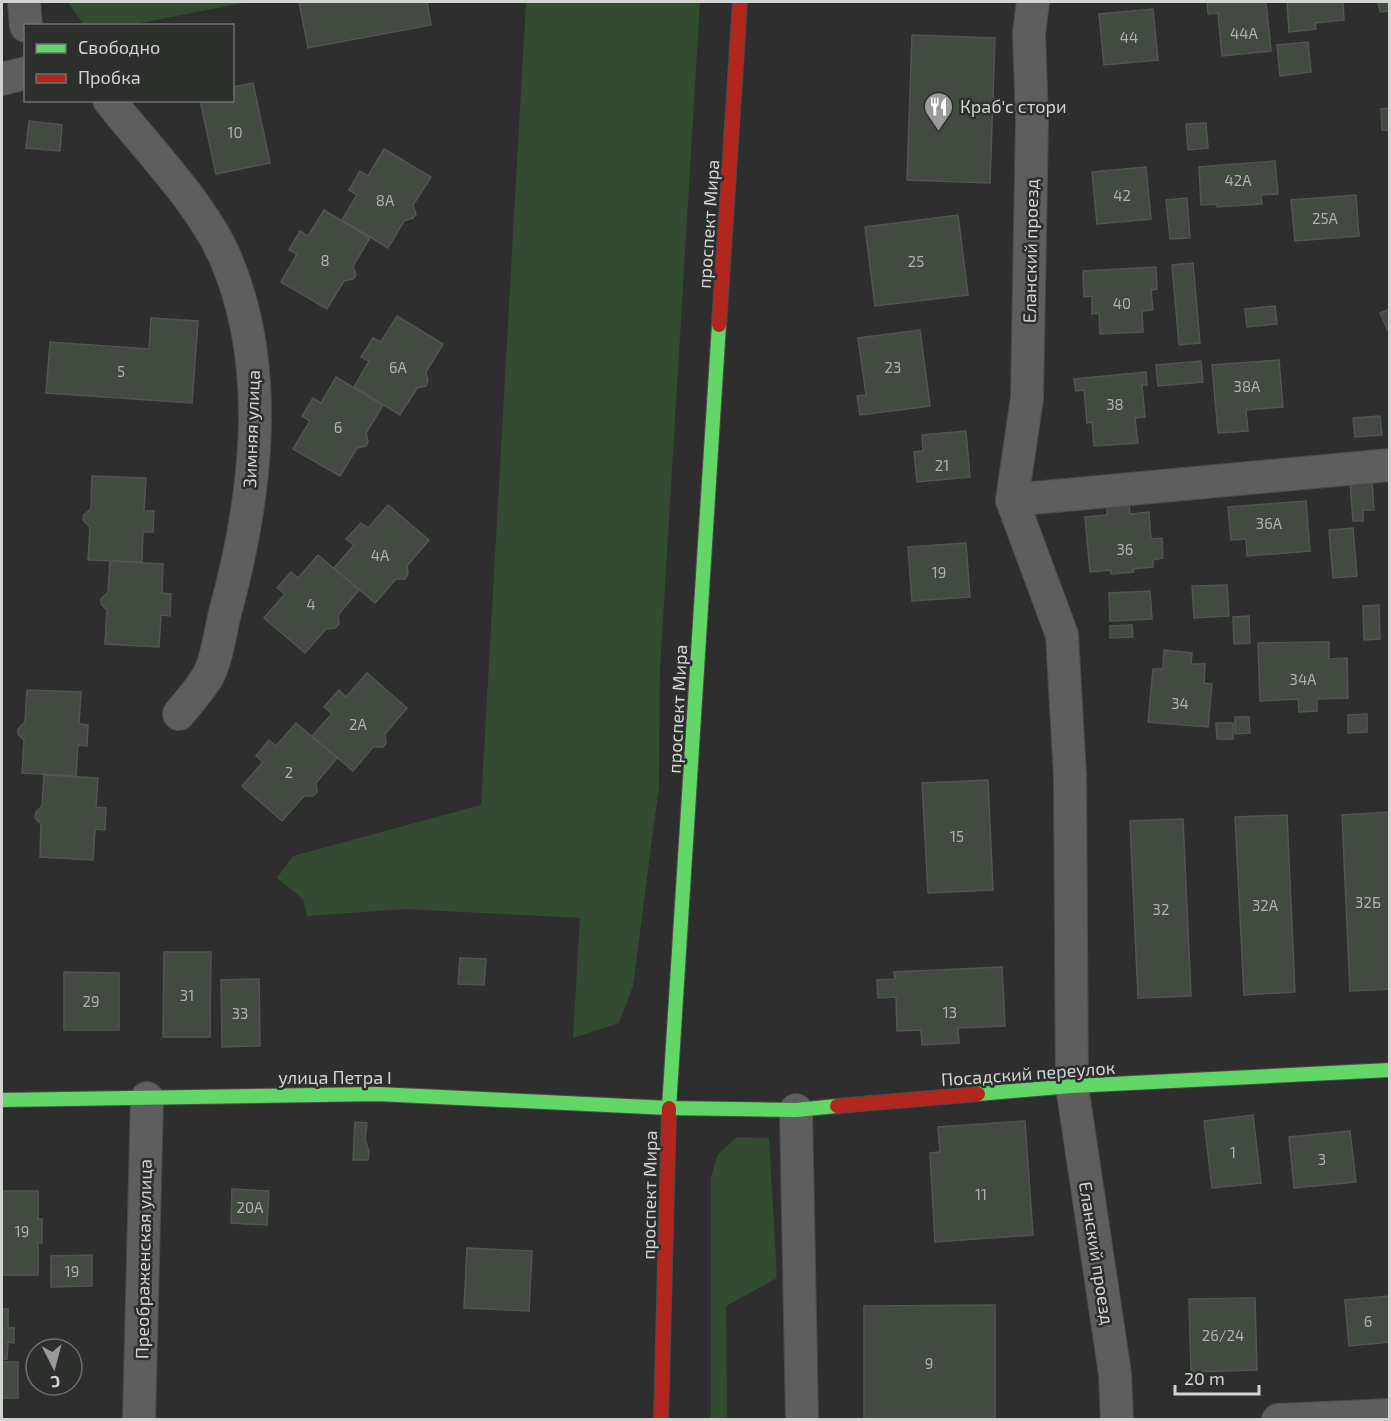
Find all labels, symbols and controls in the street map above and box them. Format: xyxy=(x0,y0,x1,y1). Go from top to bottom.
legend xyxy=(24,24,234,102)
house number: 44А xyxy=(1230,24,1259,42)
house number: 44 xyxy=(1120,28,1138,46)
text: Свободно xyxy=(78,36,160,58)
text: Пробка xyxy=(78,66,141,88)
restaurant icon: Краб'с стори xyxy=(923,90,955,132)
place label: Краб'с стори xyxy=(960,95,1067,117)
house number: 10 xyxy=(227,123,243,141)
street label: проспект Мира xyxy=(693,159,723,289)
house number: 42А xyxy=(1225,171,1252,189)
street label: Еланский проезд xyxy=(1018,179,1042,323)
house number: 42 xyxy=(1113,186,1131,204)
house number: 8А xyxy=(376,191,395,209)
house number: 25А xyxy=(1312,209,1339,227)
house number: 8 xyxy=(320,251,330,269)
house number: 25 xyxy=(908,252,924,270)
house number: 40 xyxy=(1113,294,1131,312)
house number: 6А xyxy=(389,358,408,376)
house number: 23 xyxy=(885,358,901,376)
house number: 5 xyxy=(117,362,125,380)
street label: Зимняя улица xyxy=(238,370,264,488)
house number: 38А xyxy=(1234,377,1261,395)
house number: 38 xyxy=(1106,395,1124,413)
house number: 6 xyxy=(334,418,342,436)
house number: 21 xyxy=(935,456,949,474)
house number: 36А xyxy=(1256,514,1283,532)
house number: 36 xyxy=(1117,540,1133,558)
house number: 4А xyxy=(371,546,390,564)
house number: 19 xyxy=(932,563,946,581)
house number: 4 xyxy=(306,595,316,613)
street label: проспект Мира xyxy=(663,644,691,774)
house number: 34А xyxy=(1290,670,1317,688)
house number: 34 xyxy=(1171,694,1189,712)
house number: 2А xyxy=(349,715,368,733)
house number: 2 xyxy=(285,763,293,781)
house number: 15 xyxy=(950,827,964,845)
house number: 32Б xyxy=(1355,893,1381,911)
house number: 32А xyxy=(1252,896,1279,914)
house number: 32 xyxy=(1153,900,1169,918)
house number: 31 xyxy=(180,986,194,1004)
house number: 29 xyxy=(82,992,100,1010)
house number: 13 xyxy=(943,1003,957,1021)
house number: 33 xyxy=(232,1004,248,1022)
street label: Посадский переулок xyxy=(940,1056,1116,1090)
street label: улица Петра I xyxy=(278,1066,392,1088)
street label: проспект Мира xyxy=(637,1130,661,1260)
house number: 1 xyxy=(1230,1143,1236,1161)
house number: 3 xyxy=(1318,1150,1326,1168)
street label: Преображенская улица xyxy=(130,1159,156,1359)
street label: Еланский проезд xyxy=(1075,1180,1119,1326)
house number: 11 xyxy=(975,1185,987,1203)
house number: 20А xyxy=(237,1198,264,1216)
house number: 19 xyxy=(15,1222,29,1240)
house number: 19 xyxy=(65,1262,79,1280)
house number: 6 xyxy=(1364,1312,1372,1330)
house number: 26/24 xyxy=(1202,1326,1244,1344)
north arrow xyxy=(24,1337,84,1397)
house number: 9 xyxy=(925,1354,933,1372)
scale bar xyxy=(1175,1358,1259,1396)
text: 20 m xyxy=(1184,1367,1225,1389)
text: С xyxy=(50,1372,61,1392)

